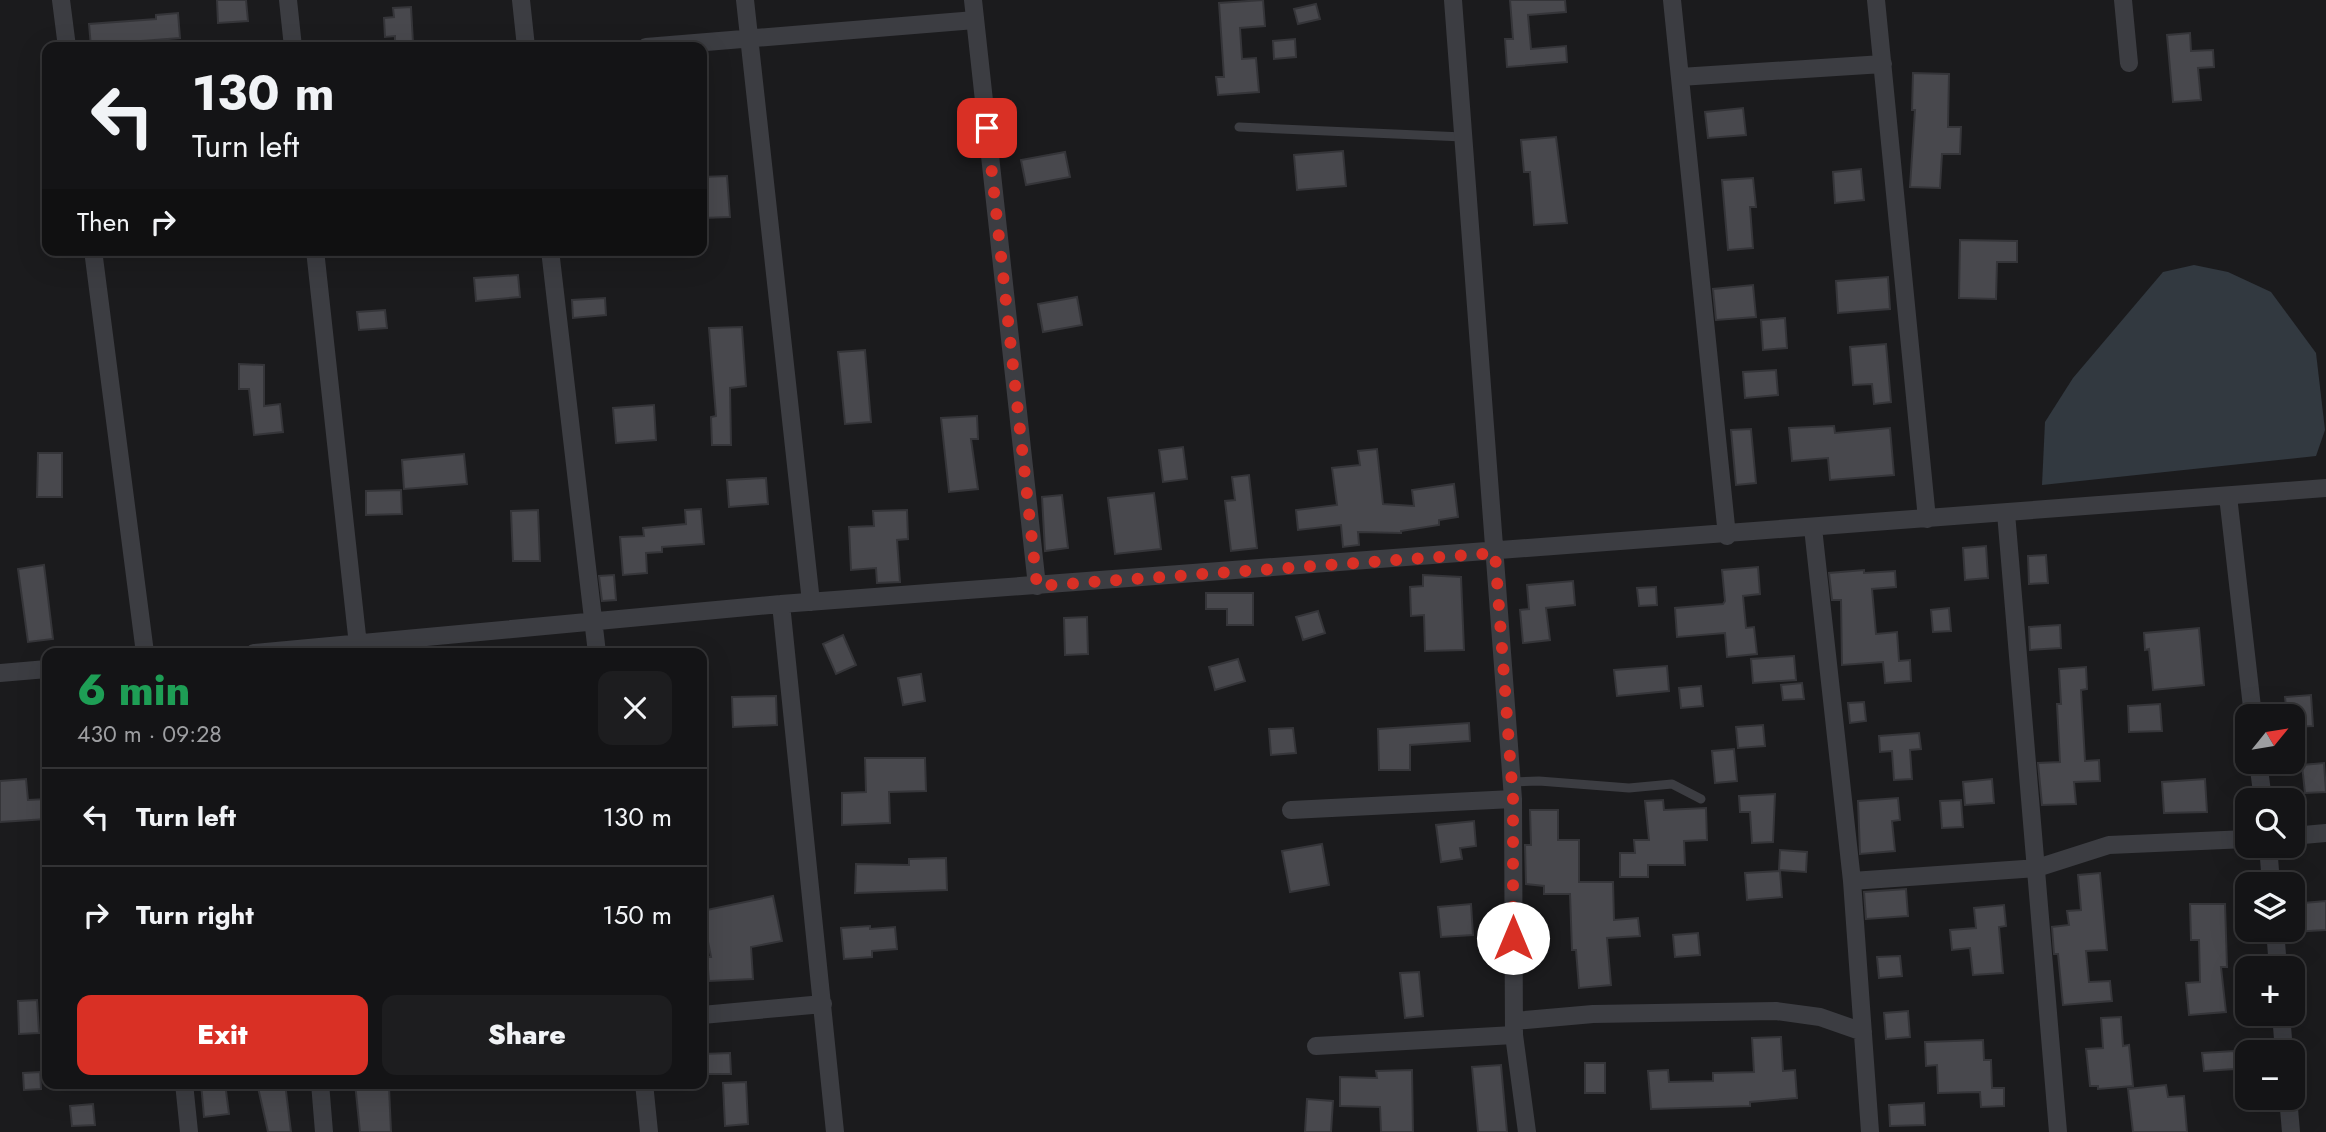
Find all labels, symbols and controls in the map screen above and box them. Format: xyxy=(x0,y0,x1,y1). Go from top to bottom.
text: 130 m xyxy=(192,58,335,128)
icon: left xyxy=(77,70,168,161)
pin xyxy=(957,98,1017,158)
icon: arrive xyxy=(968,109,1006,147)
text: Turn left xyxy=(192,123,299,169)
text: Then xyxy=(77,203,130,241)
icon: right xyxy=(144,203,182,241)
text: 6 min xyxy=(77,660,190,721)
button: close xyxy=(598,671,672,745)
north arrow xyxy=(2235,704,2305,774)
map controls xyxy=(2235,704,2305,1110)
text: 430 m · 09:28 xyxy=(77,717,222,751)
button: search xyxy=(2235,788,2305,858)
icon: left xyxy=(77,798,115,836)
text: Turn left xyxy=(136,798,236,836)
text: 130 m xyxy=(602,798,672,836)
button: layers xyxy=(2235,872,2305,942)
icon: right xyxy=(77,896,115,934)
text: Turn right xyxy=(136,896,254,934)
text: 150 m xyxy=(602,896,672,934)
position arrow xyxy=(1476,901,1550,975)
button: + xyxy=(2235,956,2305,1026)
button: Exit xyxy=(77,995,368,1075)
button: Share xyxy=(382,995,672,1075)
button: − xyxy=(2235,1040,2305,1110)

